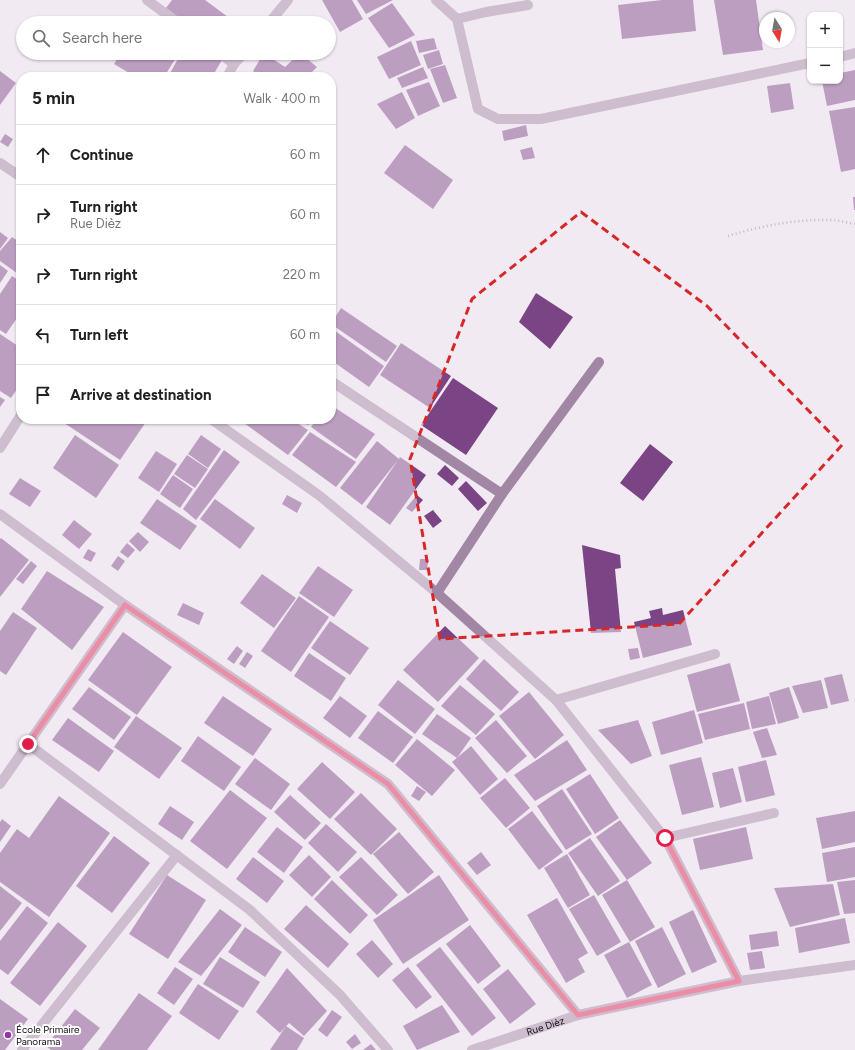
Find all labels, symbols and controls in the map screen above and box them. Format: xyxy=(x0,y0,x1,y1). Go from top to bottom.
north arrow xyxy=(759,12,795,48)
map controls xyxy=(807,12,843,84)
button: + xyxy=(807,12,843,48)
search box xyxy=(16,16,336,60)
icon: search xyxy=(30,27,52,49)
text: Search here xyxy=(62,29,142,47)
button: − xyxy=(807,48,843,84)
text: 5 min xyxy=(32,88,75,108)
text: Walk · 400 m xyxy=(244,91,320,106)
icon: ahead xyxy=(32,144,54,166)
text: Continue xyxy=(70,146,133,164)
text: 60 m xyxy=(290,147,320,162)
text: Turn right xyxy=(70,198,138,216)
icon: right xyxy=(32,204,54,226)
text: 60 m xyxy=(290,207,320,222)
text: Rue Dièz xyxy=(70,216,121,231)
icon: right xyxy=(32,264,54,286)
text: Turn right xyxy=(70,266,138,284)
text: 220 m xyxy=(283,267,320,282)
icon: left xyxy=(32,324,54,346)
text: Turn left xyxy=(70,326,128,344)
text: 60 m xyxy=(290,327,320,342)
icon: arrive xyxy=(32,384,54,406)
text: Arrive at destination xyxy=(70,386,211,404)
route end xyxy=(19,735,37,753)
route start xyxy=(656,829,674,847)
street label: Rue Dièz xyxy=(524,1013,566,1038)
place label: École Primaire Panorama xyxy=(16,1023,80,1048)
marker: École Primaire Panorama xyxy=(3,1030,13,1040)

